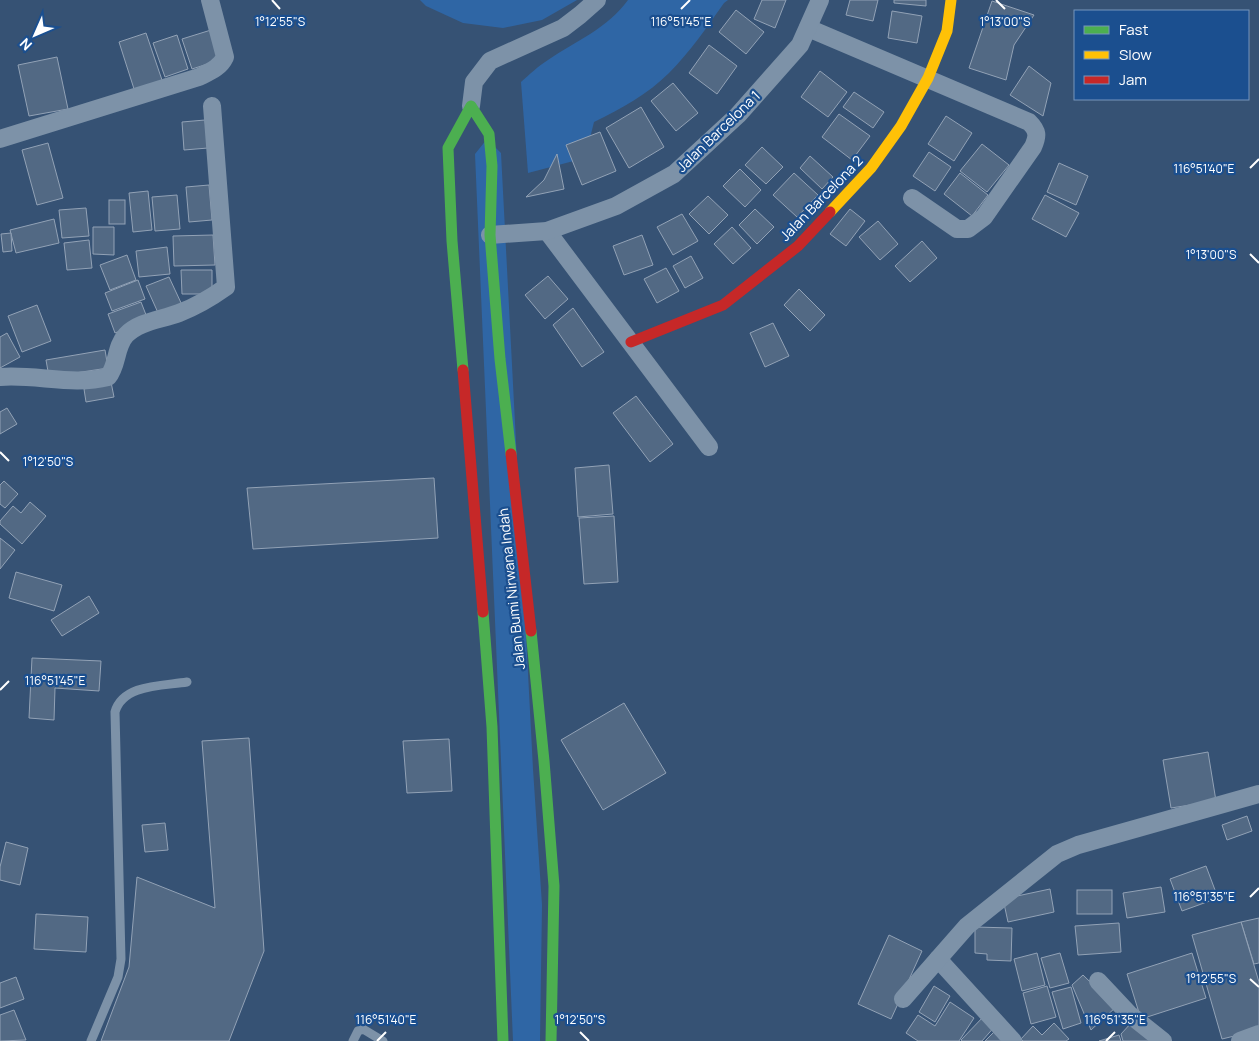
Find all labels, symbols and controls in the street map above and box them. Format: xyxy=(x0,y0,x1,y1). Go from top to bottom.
north arrow xyxy=(10,10,60,60)
legend xyxy=(1074,10,1249,100)
text: 1°12'55"S xyxy=(255,13,305,30)
text: 116°51'45"E xyxy=(651,13,711,30)
text: 1°13'00"S xyxy=(980,13,1030,30)
text: Fast xyxy=(1119,19,1148,40)
text: N xyxy=(15,34,36,55)
text: Slow xyxy=(1119,44,1152,65)
text: Jam xyxy=(1119,69,1147,90)
street label: Jalan Barcelona 1 xyxy=(672,86,764,176)
street label: Jalan Barcelona 2 xyxy=(775,151,867,245)
text: 116°51'40"E xyxy=(1174,160,1235,177)
text: 1°13'00"S xyxy=(1186,246,1236,263)
text: 1°12'50"S xyxy=(23,453,73,470)
street label: Jalan Bumi Nirwana Indah xyxy=(493,507,529,671)
text: 116°51'45"E xyxy=(25,672,85,689)
text: 116°51'35"E xyxy=(1173,888,1235,905)
text: 1°12'55"S xyxy=(1186,970,1236,987)
text: 116°51'40"E xyxy=(356,1011,417,1028)
text: 1°12'50"S xyxy=(555,1011,605,1028)
text: 116°51'35"E xyxy=(1084,1011,1146,1028)

